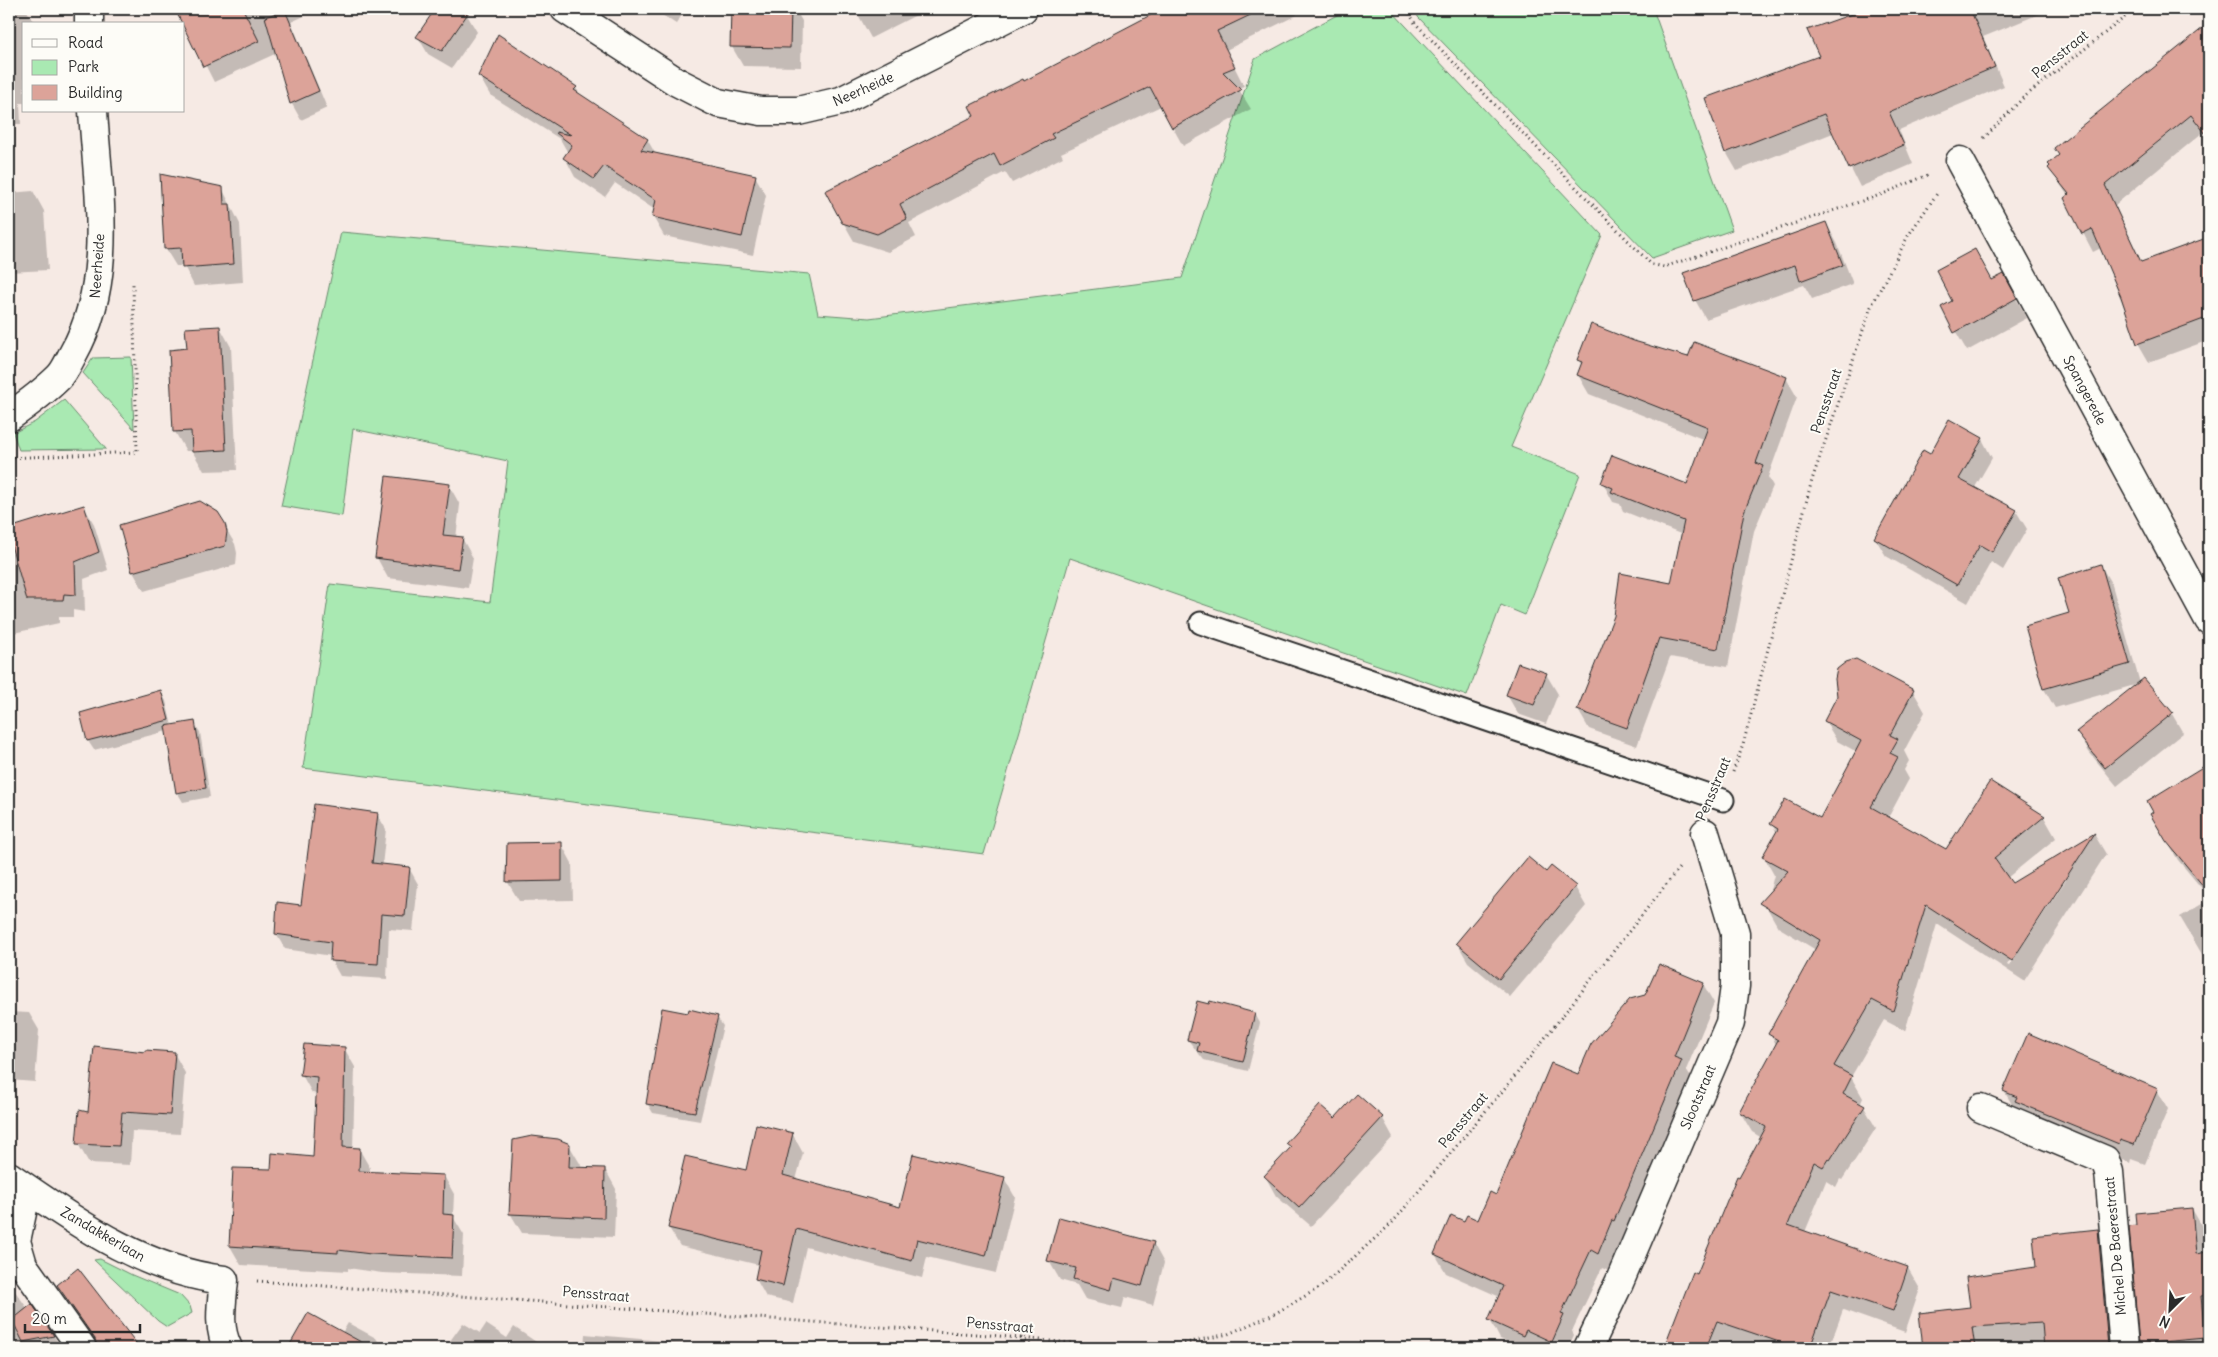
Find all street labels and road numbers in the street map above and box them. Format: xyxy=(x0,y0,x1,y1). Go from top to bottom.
street label: Pensstraat xyxy=(2028,26,2092,82)
street label: Neerheide xyxy=(830,68,896,110)
street label: Neerheide xyxy=(86,233,108,299)
street label: Spangerede xyxy=(2059,352,2111,428)
street label: Pensstraat xyxy=(1807,366,1846,436)
street label: Pensstraat xyxy=(1692,754,1735,823)
street label: Slootstraat xyxy=(1676,1062,1720,1132)
street label: Pensstraat xyxy=(1435,1088,1492,1152)
street label: Michel De Baerestraat xyxy=(2100,1176,2130,1316)
street label: Zandakkerlaan xyxy=(58,1203,148,1265)
street label: Pensstraat xyxy=(562,1282,631,1306)
street label: Pensstraat xyxy=(966,1313,1035,1337)

